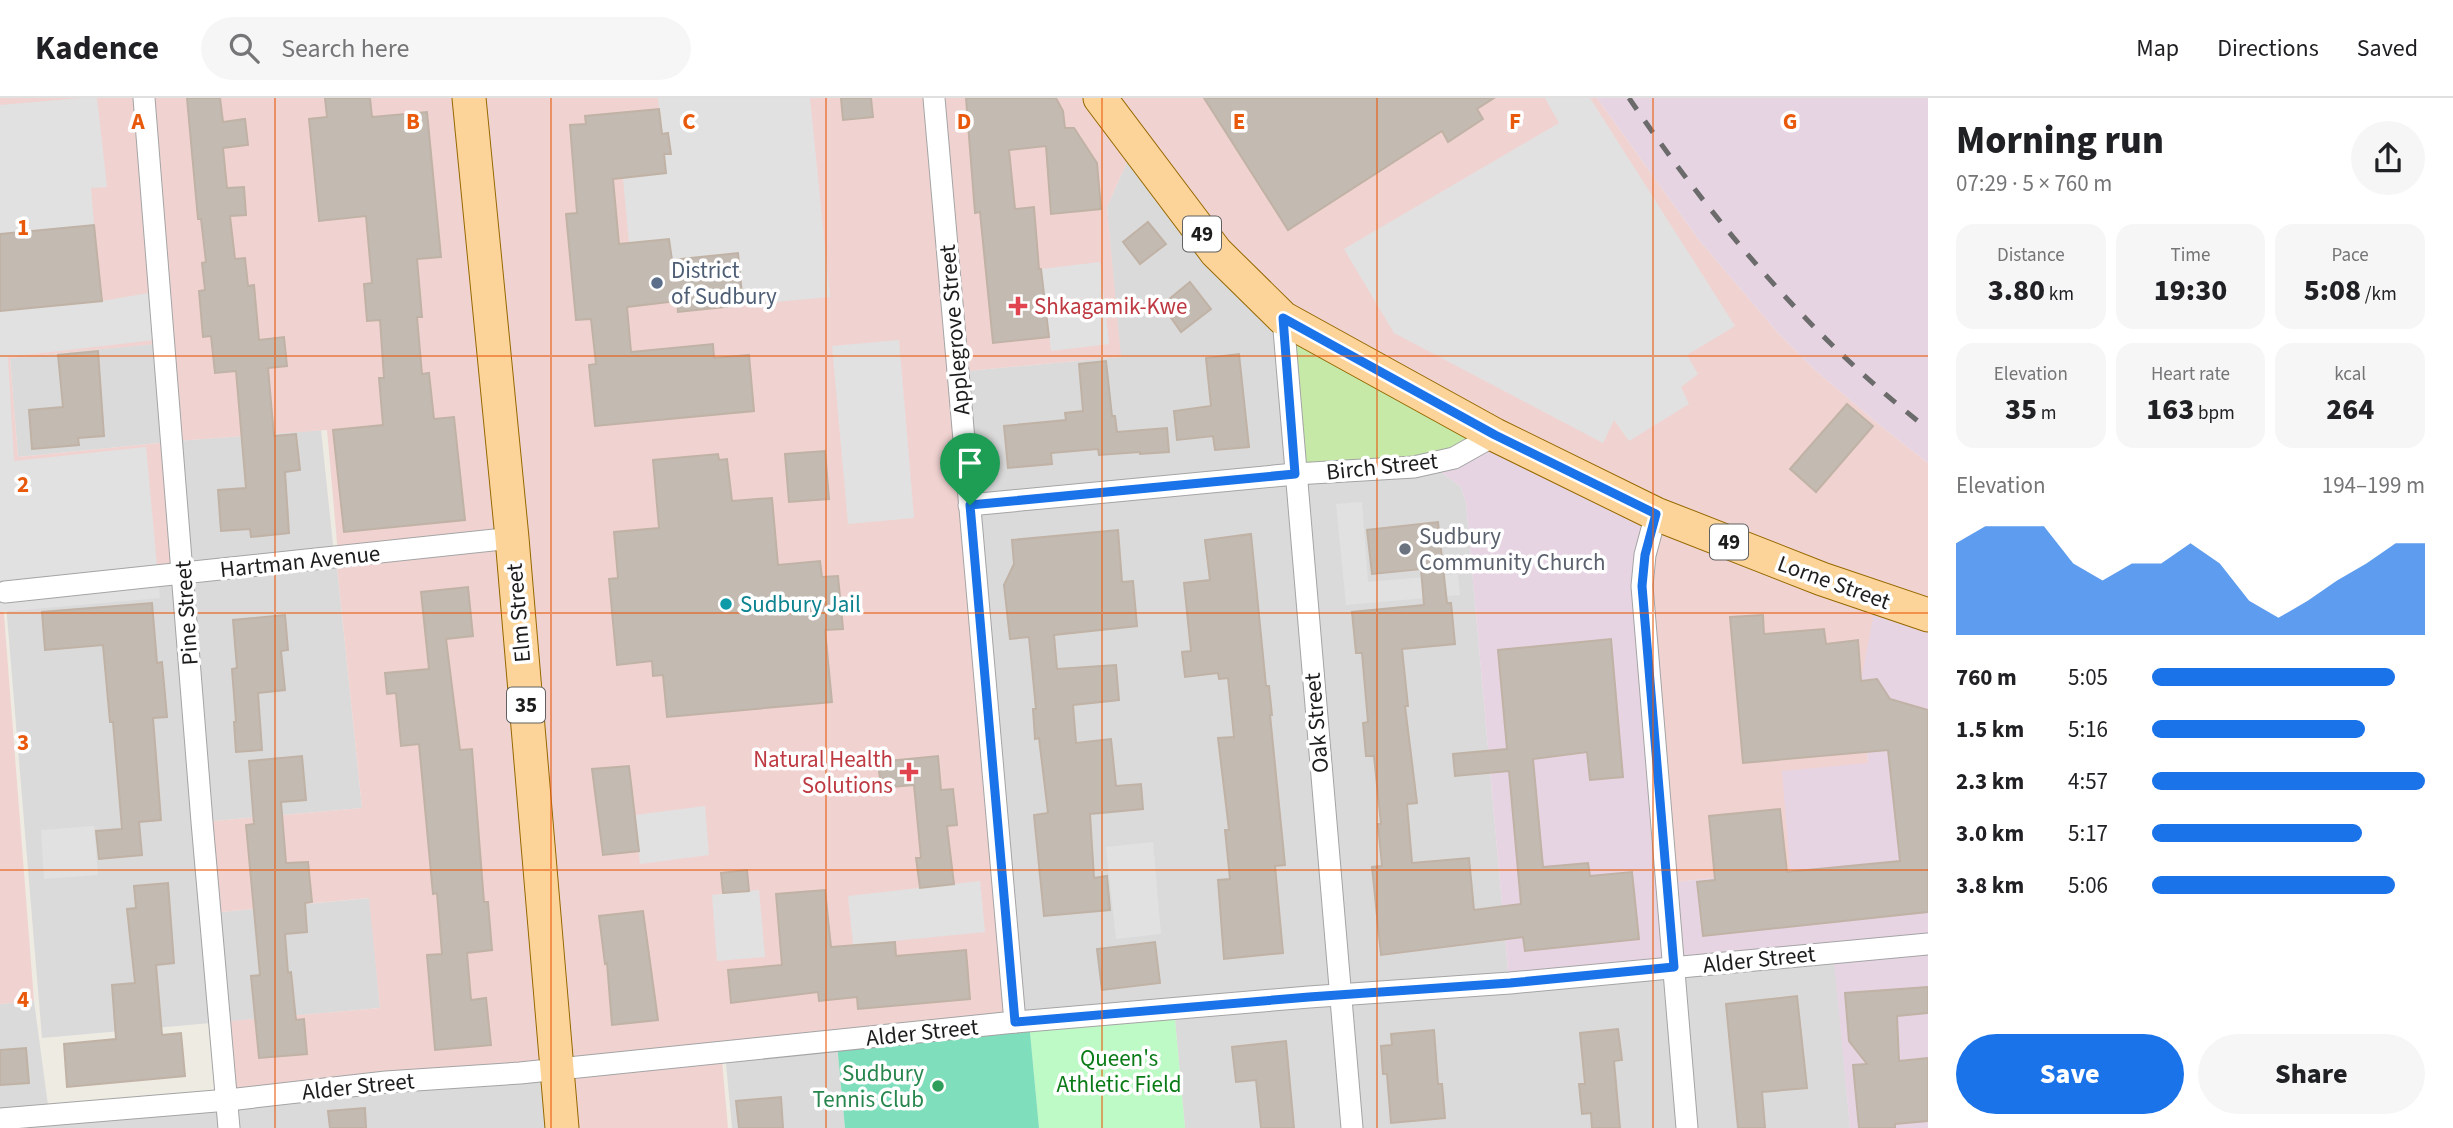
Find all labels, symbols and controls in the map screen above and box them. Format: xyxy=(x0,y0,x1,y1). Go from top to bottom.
search box xyxy=(201,17,691,80)
text: Kadence xyxy=(35,25,159,72)
icon: search xyxy=(225,29,263,67)
text: Search here xyxy=(281,30,409,67)
text: Map xyxy=(2136,31,2179,66)
text: Directions xyxy=(2217,31,2319,66)
text: Saved xyxy=(2357,31,2418,66)
text: A xyxy=(130,105,145,138)
text: B xyxy=(406,105,420,138)
text: C xyxy=(682,105,696,138)
text: D xyxy=(957,105,971,138)
text: E xyxy=(1233,105,1245,138)
text: F xyxy=(1509,105,1521,138)
text: G xyxy=(1783,105,1797,138)
text: Morning run xyxy=(1956,114,2164,168)
button: share xyxy=(2351,121,2425,195)
text: 07:29 · 5 × 760 m xyxy=(1956,167,2112,200)
text: 1 xyxy=(17,211,29,244)
road number: 49 xyxy=(1183,216,1221,252)
text: Distance xyxy=(1997,242,2065,269)
text: Time xyxy=(2170,242,2211,269)
text: Pace xyxy=(2332,242,2369,269)
street label: Applegrove Street xyxy=(931,243,978,417)
place label: District of Sudbury xyxy=(671,254,777,313)
text: 3.80 xyxy=(1988,269,2045,312)
text: 19:30 xyxy=(2154,269,2227,312)
text: 5:08 xyxy=(2304,269,2361,312)
marker: District of Sudbury xyxy=(649,275,665,291)
text: km xyxy=(2045,281,2074,308)
text: /km xyxy=(2361,281,2397,308)
place label: Shkagamik-Kwe xyxy=(1034,290,1187,323)
marker: Shkagamik-Kwe xyxy=(1008,296,1028,316)
text: Elevation xyxy=(1994,361,2068,388)
text: Heart rate xyxy=(2151,361,2230,388)
text: kcal xyxy=(2334,361,2366,388)
text: 35 xyxy=(2005,388,2037,431)
text: 163 xyxy=(2146,388,2194,431)
text: 264 xyxy=(2326,388,2374,431)
text: m xyxy=(2037,400,2057,427)
text: bpm xyxy=(2194,400,2235,427)
pin xyxy=(940,433,1000,505)
icon: arrive xyxy=(951,444,989,482)
street label: Birch Street xyxy=(1325,444,1440,489)
text: 2 xyxy=(17,468,29,501)
text: Elevation xyxy=(1956,469,2046,502)
text: 194–199 m xyxy=(2322,469,2425,502)
place label: Sudbury Community Church xyxy=(1419,520,1606,579)
road number: 49 xyxy=(1710,524,1748,560)
street label: Hartman Avenue xyxy=(218,537,382,586)
marker: Sudbury Community Church xyxy=(1397,541,1413,557)
street label: Lorne Street xyxy=(1773,547,1895,618)
street label: Pine Street xyxy=(166,559,207,666)
street label: Elm Street xyxy=(498,562,539,664)
place label: Sudbury Jail xyxy=(740,588,861,621)
marker: Sudbury Jail xyxy=(718,596,734,612)
text: 760 m xyxy=(1956,661,2017,694)
text: 5:05 xyxy=(2068,661,2108,694)
street label: Oak Street xyxy=(1296,671,1337,774)
road number: 35 xyxy=(507,688,545,722)
text: 1.5 km xyxy=(1956,713,2024,746)
text: 5:16 xyxy=(2068,713,2108,746)
text: 3 xyxy=(17,726,29,759)
place label: Natural Health Solutions xyxy=(753,743,893,802)
marker: Natural Health Solutions xyxy=(899,762,919,782)
text: 2.3 km xyxy=(1956,765,2024,798)
text: 4:57 xyxy=(2068,765,2108,798)
text: 3.0 km xyxy=(1956,817,2024,850)
text: 5:17 xyxy=(2068,817,2108,850)
text: 3.8 km xyxy=(1956,869,2024,902)
text: 5:06 xyxy=(2068,869,2108,902)
street label: Alder Street xyxy=(1701,937,1817,982)
text: 4 xyxy=(17,983,29,1016)
street label: Alder Street xyxy=(864,1010,980,1055)
button: Save xyxy=(1956,1034,2184,1114)
button: Share xyxy=(2198,1034,2425,1114)
park label: Queen's Athletic Field xyxy=(1056,1042,1182,1101)
place label: Sudbury Tennis Club xyxy=(812,1057,924,1116)
street label: Alder Street xyxy=(300,1064,416,1109)
marker: Sudbury Tennis Club xyxy=(930,1078,946,1094)

